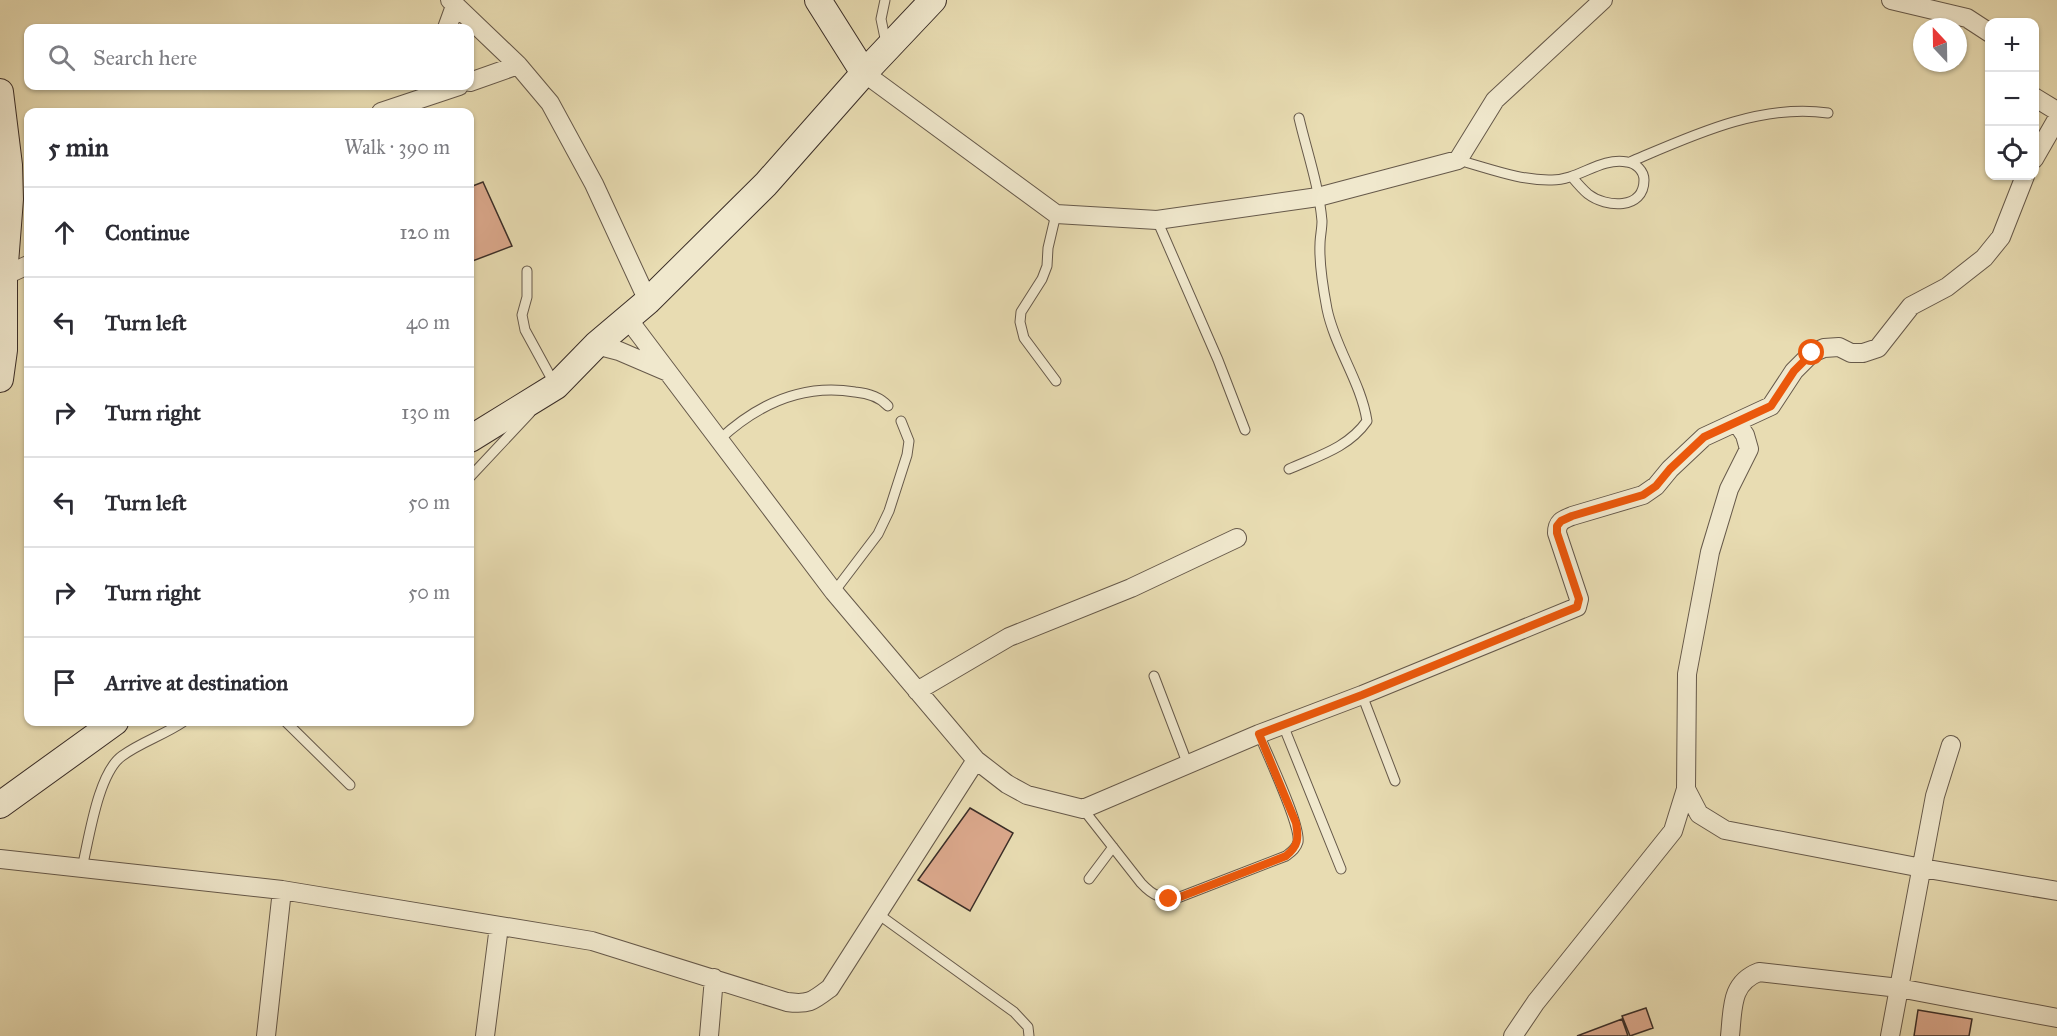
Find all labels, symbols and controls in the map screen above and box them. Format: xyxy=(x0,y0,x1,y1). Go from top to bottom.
north arrow xyxy=(1913,18,1967,72)
map controls xyxy=(1985,18,2039,180)
button: + xyxy=(1985,18,2039,72)
search box xyxy=(24,24,474,90)
icon: search xyxy=(45,41,78,74)
text: Search here xyxy=(93,44,197,71)
button: − xyxy=(1985,72,2039,126)
button: locate xyxy=(1985,126,2039,180)
text: 5 min xyxy=(48,131,109,163)
text: Walk · 390 m xyxy=(344,135,450,159)
icon: ahead xyxy=(48,216,81,249)
text: Continue xyxy=(105,219,190,246)
text: 120 m xyxy=(399,220,450,244)
icon: left xyxy=(48,306,81,339)
text: Turn left xyxy=(105,309,187,336)
text: 40 m xyxy=(406,310,450,334)
route start xyxy=(1798,339,1824,365)
icon: right xyxy=(48,396,81,429)
text: Turn right xyxy=(105,399,201,426)
text: 130 m xyxy=(401,400,450,424)
icon: left xyxy=(48,486,81,519)
text: Turn left xyxy=(105,489,187,516)
text: 50 m xyxy=(408,490,450,514)
icon: right xyxy=(48,576,81,609)
text: Turn right xyxy=(105,579,201,606)
text: 50 m xyxy=(408,580,450,604)
icon: arrive xyxy=(48,666,81,699)
text: Arrive at destination xyxy=(105,669,288,696)
route end xyxy=(1155,885,1181,911)

